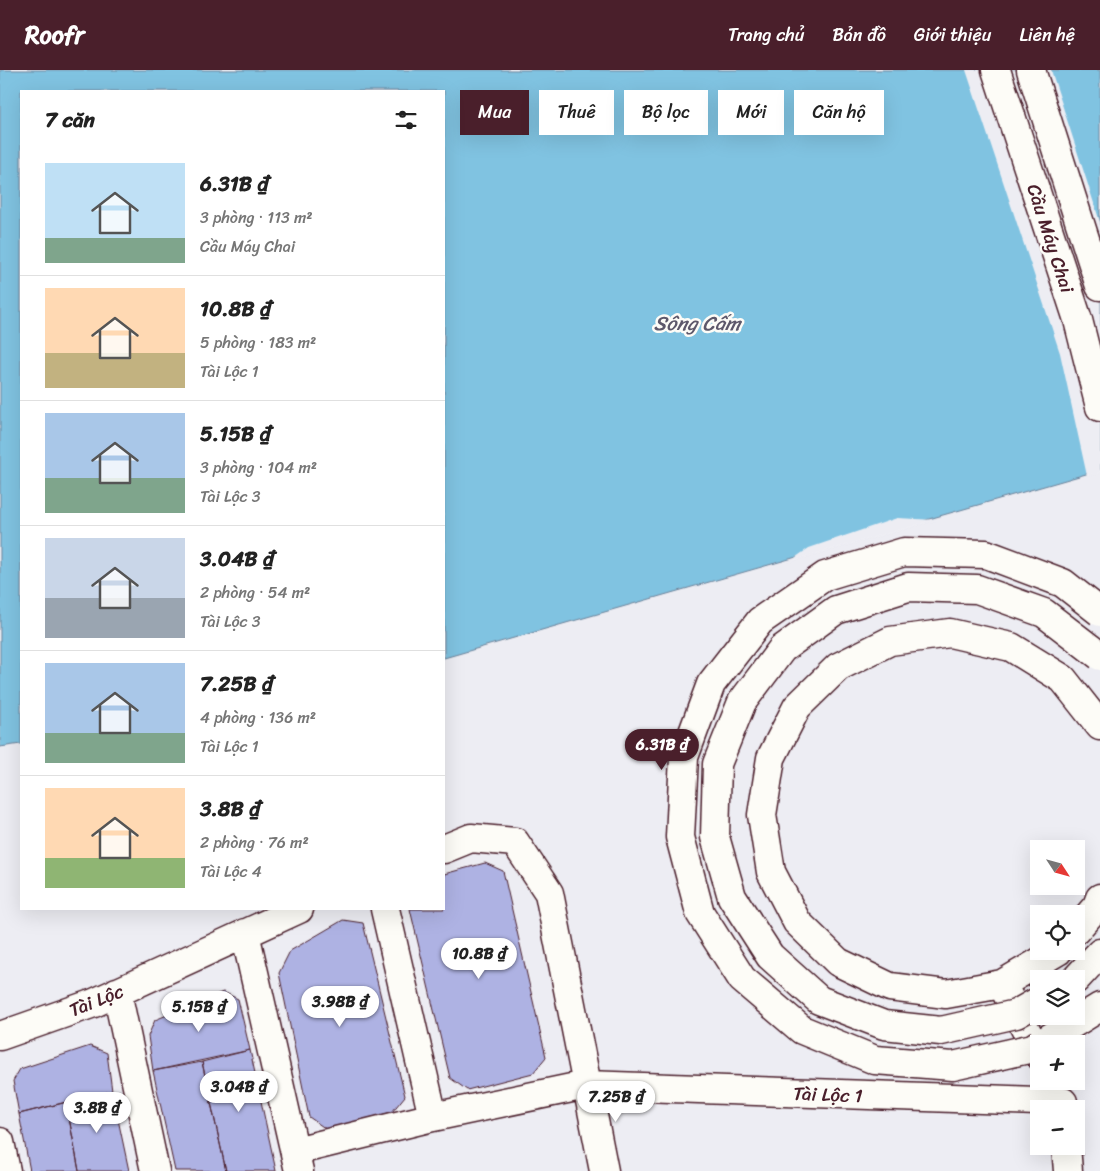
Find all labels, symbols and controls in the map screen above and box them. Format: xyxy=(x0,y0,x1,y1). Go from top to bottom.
text: Roofr xyxy=(25,14,84,56)
text: Trang chủ xyxy=(728,19,804,51)
text: Bản đồ xyxy=(832,19,886,51)
text: Giới thiệu xyxy=(914,19,991,51)
text: Liên hệ xyxy=(1019,19,1075,51)
chip: Mua xyxy=(460,90,529,135)
chip: Thuê xyxy=(539,90,614,135)
chip: Bộ lọc xyxy=(624,90,708,135)
chip: Mới xyxy=(718,90,784,135)
chip: Căn hộ xyxy=(794,90,884,135)
text: 7 căn xyxy=(45,101,95,139)
icon: filters xyxy=(392,106,420,134)
text: 6.31B ₫ xyxy=(200,165,269,203)
street label: Cầu Máy Chai xyxy=(1017,179,1084,298)
icon: home xyxy=(85,183,145,243)
text: 3 phòng · 113 m² xyxy=(200,203,313,232)
text: Cầu Máy Chai xyxy=(200,232,295,261)
text: 10.8B ₫ xyxy=(200,290,271,328)
water label: Sông Cấm xyxy=(654,306,743,341)
icon: home xyxy=(85,308,145,368)
text: 5 phòng · 183 m² xyxy=(200,328,316,357)
text: Tài Lộc 1 xyxy=(200,357,259,386)
text: 5.15B ₫ xyxy=(200,415,271,453)
icon: home xyxy=(85,433,145,493)
text: 3 phòng · 104 m² xyxy=(200,453,317,482)
text: Tài Lộc 3 xyxy=(200,482,261,511)
text: 3.04B ₫ xyxy=(200,540,274,578)
icon: home xyxy=(85,558,145,618)
text: 2 phòng · 54 m² xyxy=(200,578,310,607)
text: Tài Lộc 3 xyxy=(200,607,261,636)
text: 7.25B ₫ xyxy=(200,665,273,703)
icon: home xyxy=(85,683,145,743)
text: 4 phòng · 136 m² xyxy=(200,703,316,732)
pin: 6.31B ₫ xyxy=(616,728,708,771)
text: 6.31B ₫ xyxy=(636,730,688,759)
text: Tài Lộc 1 xyxy=(200,732,259,761)
text: 3.8B ₫ xyxy=(200,790,260,828)
icon: home xyxy=(85,808,145,868)
text: 2 phòng · 76 m² xyxy=(200,828,309,857)
north arrow xyxy=(1030,840,1085,895)
map controls xyxy=(1030,840,1085,1155)
text: Tài Lộc 4 xyxy=(200,857,262,886)
button: locate xyxy=(1030,905,1085,960)
pin: 10.8B ₫ xyxy=(433,938,525,980)
text: 10.8B ₫ xyxy=(452,939,506,968)
button: layers xyxy=(1030,970,1085,1025)
street label: Tài Lộc xyxy=(64,974,129,1026)
pin: 3.98B ₫ xyxy=(294,986,386,1028)
text: 3.98B ₫ xyxy=(312,987,368,1016)
pin: 5.15B ₫ xyxy=(153,990,245,1033)
text: 5.15B ₫ xyxy=(172,992,226,1021)
button: + xyxy=(1030,1035,1085,1090)
pin: 3.04B ₫ xyxy=(193,1070,285,1113)
text: 3.04B ₫ xyxy=(211,1072,267,1101)
street label: Tài Lộc 1 xyxy=(793,1077,863,1112)
pin: 7.25B ₫ xyxy=(570,1080,662,1123)
text: 7.25B ₫ xyxy=(588,1082,644,1111)
pin: 3.8B ₫ xyxy=(56,1092,138,1134)
text: 3.8B ₫ xyxy=(74,1093,120,1122)
button: − xyxy=(1030,1100,1085,1155)

